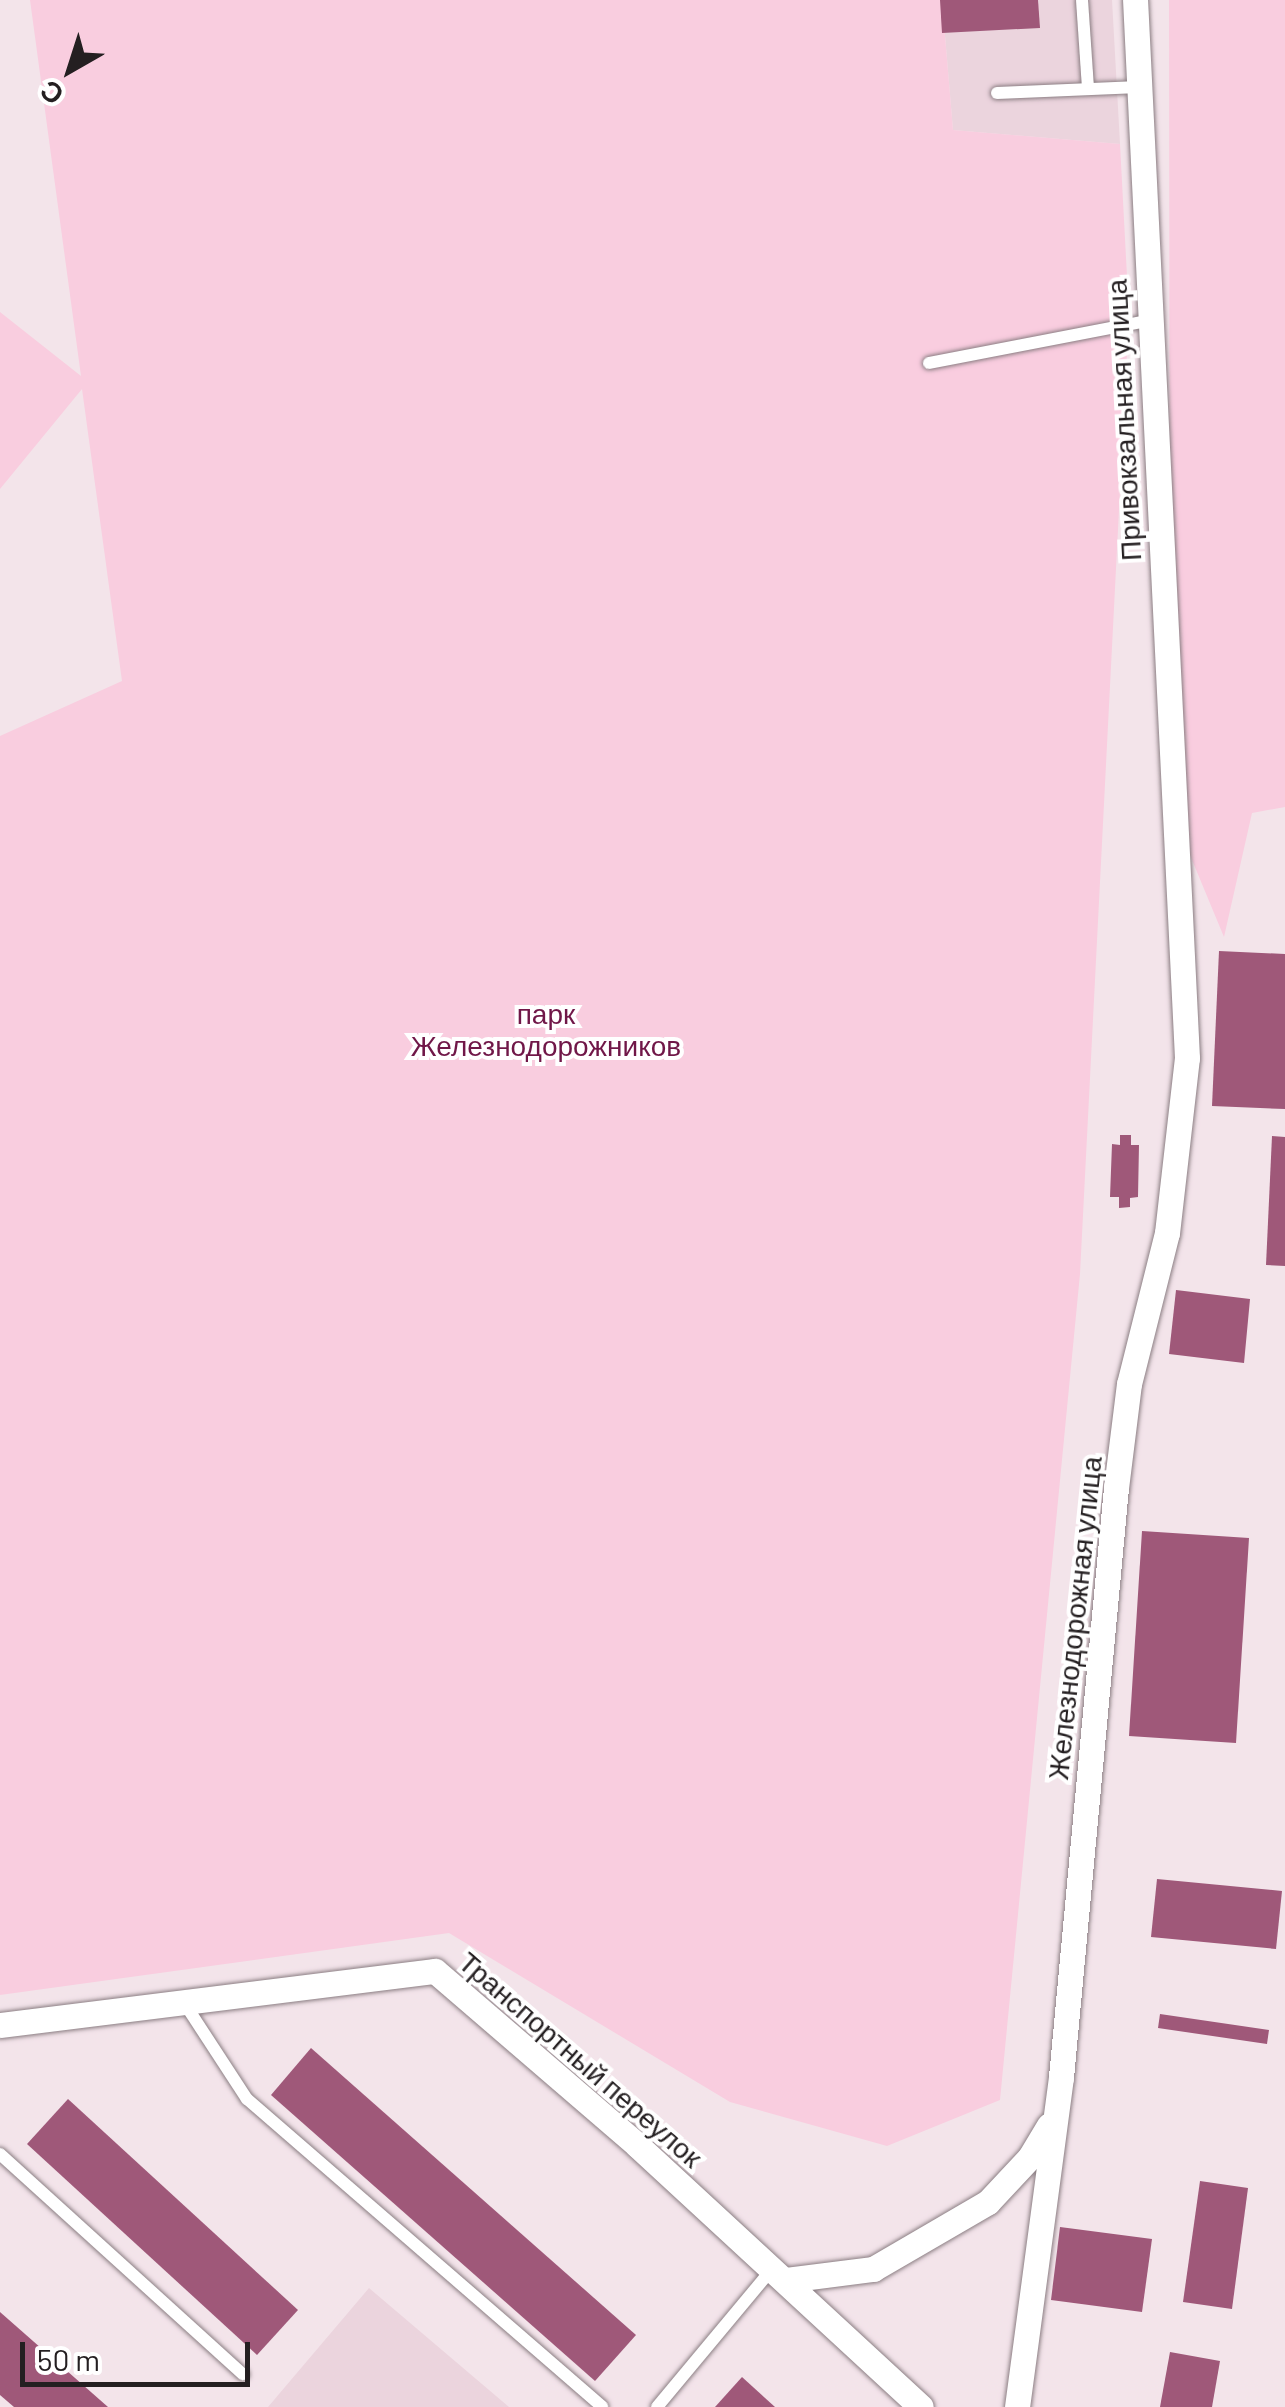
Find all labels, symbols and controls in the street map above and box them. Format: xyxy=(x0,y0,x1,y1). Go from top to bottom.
north arrow xyxy=(20,20,120,120)
text: С xyxy=(33,74,70,113)
street label: Привокзальная улица xyxy=(1099,278,1147,562)
park label: парк Железнодорожников xyxy=(411,996,681,1062)
street label: Железнодорожная улица xyxy=(1040,1455,1108,1781)
street label: Транспортный переулок xyxy=(453,1944,709,2174)
scale bar xyxy=(25,2322,255,2384)
text: 50 m xyxy=(37,2341,100,2377)

